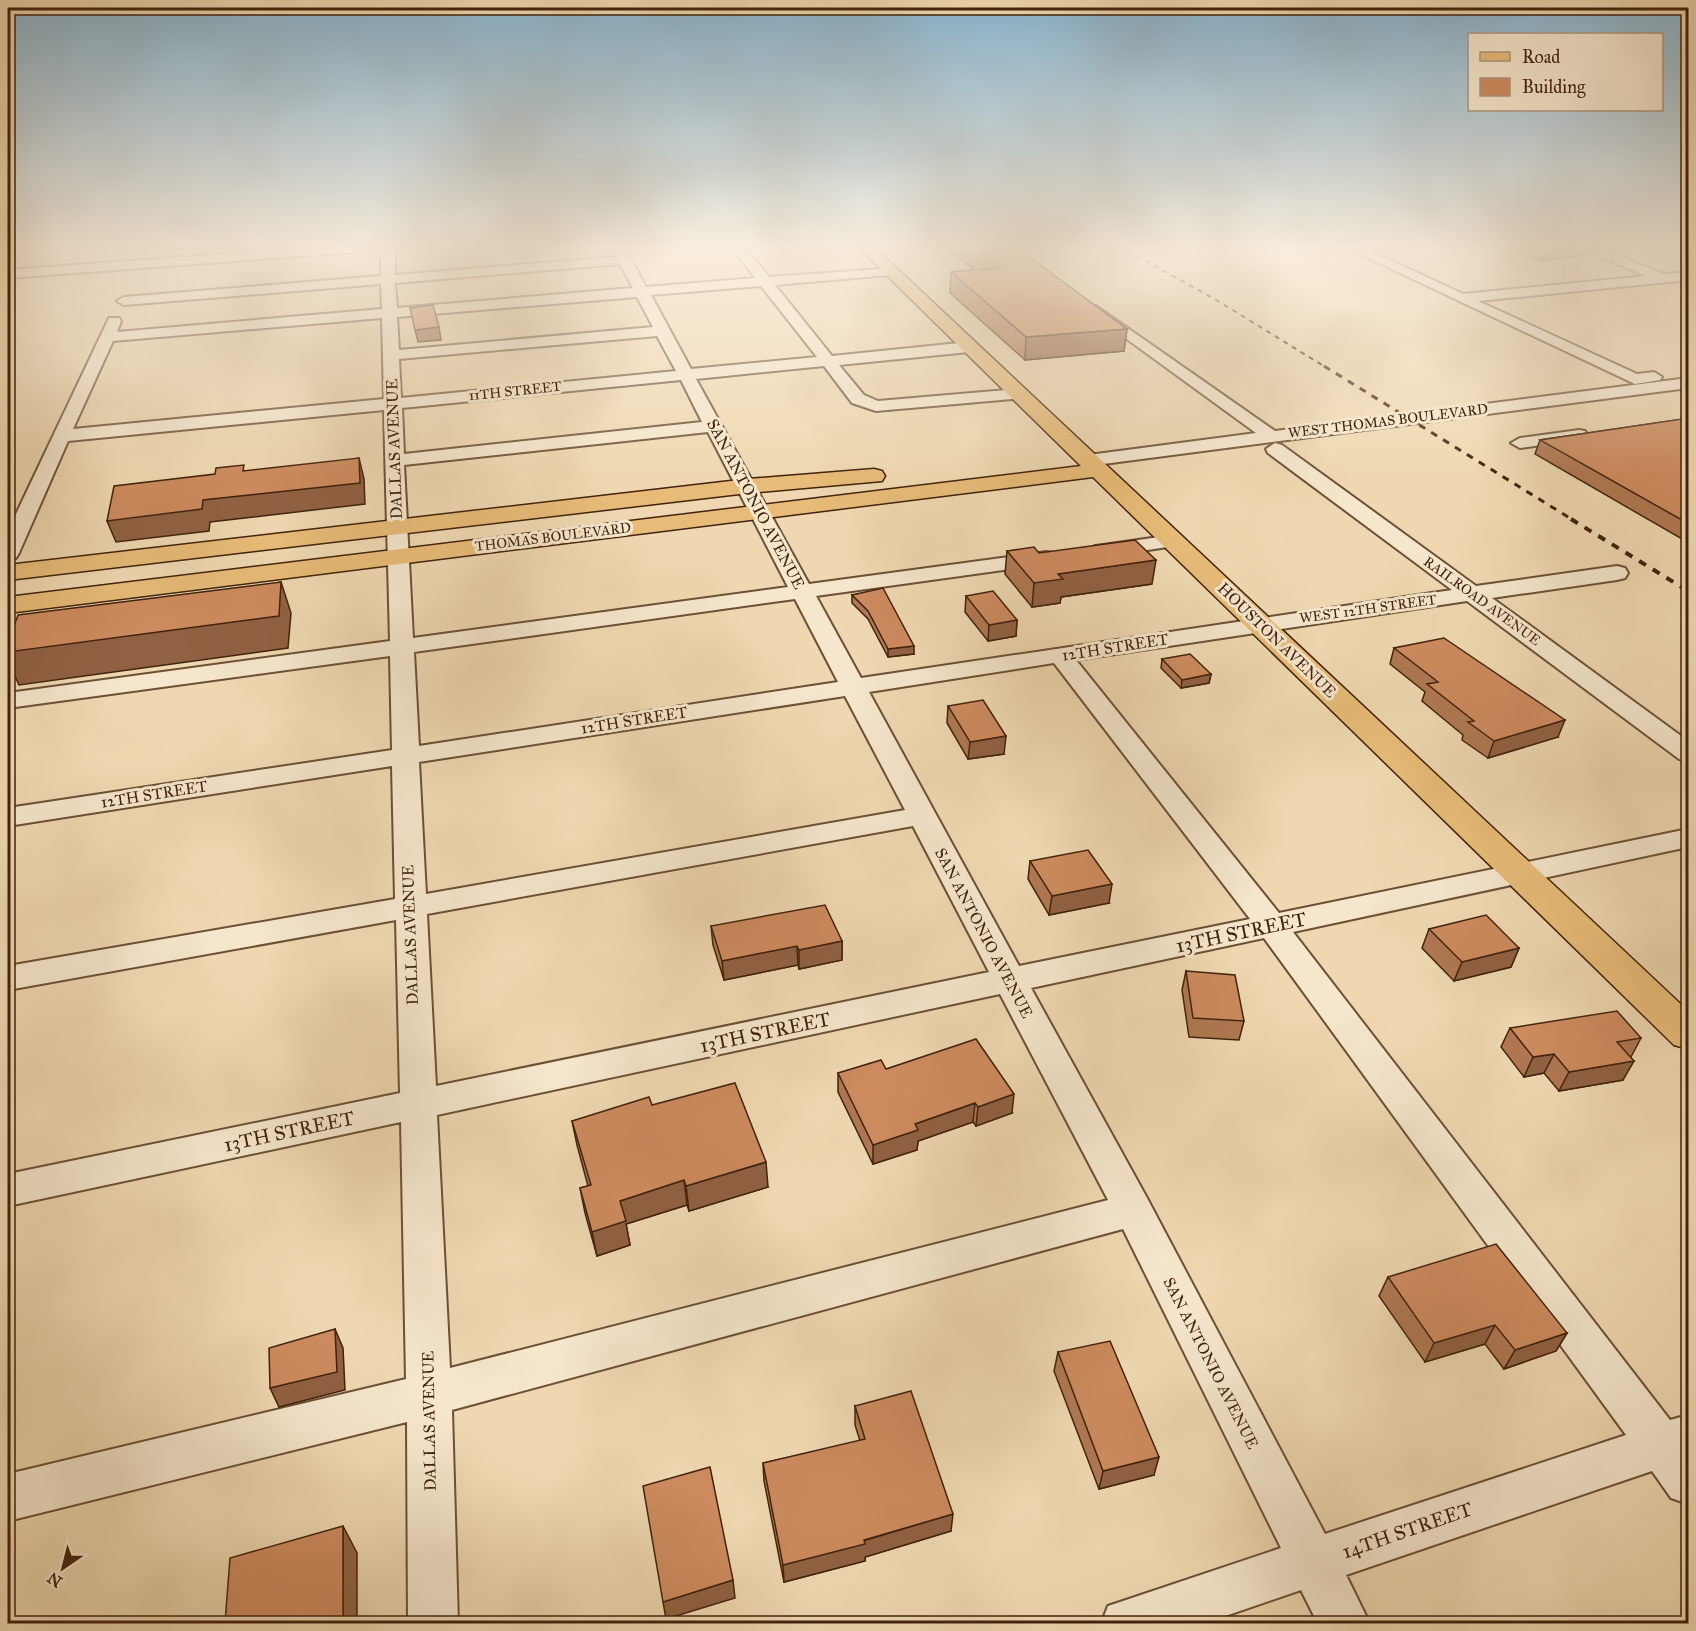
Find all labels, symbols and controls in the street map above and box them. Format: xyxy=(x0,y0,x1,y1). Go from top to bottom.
legend xyxy=(1468,33,1663,111)
text: Road xyxy=(1522,46,1560,68)
text: Building xyxy=(1522,76,1586,99)
street label: DALLAS AVENUE xyxy=(382,378,406,520)
street label: 11TH STREET xyxy=(468,378,562,404)
street label: WEST THOMAS BOULEVARD xyxy=(1287,400,1489,442)
street label: SAN ANTONIO AVENUE xyxy=(703,416,809,592)
street label: THOMAS BOULEVARD xyxy=(474,519,632,555)
street label: RAILROAD AVENUE xyxy=(1420,553,1544,649)
street label: HOUSTON AVENUE xyxy=(1214,579,1340,701)
street label: WEST 12TH STREET xyxy=(1298,591,1438,627)
street label: 12TH STREET xyxy=(1060,629,1170,665)
street label: 12TH STREET xyxy=(579,702,689,738)
street label: 12TH STREET xyxy=(99,776,209,812)
street label: SAN ANTONIO AVENUE xyxy=(931,845,1037,1021)
street label: DALLAS AVENUE xyxy=(398,864,422,1006)
street label: 13TH STREET xyxy=(1174,906,1309,958)
street label: 13TH STREET xyxy=(698,1006,833,1058)
street label: 13TH STREET xyxy=(222,1105,357,1157)
street label: SAN ANTONIO AVENUE xyxy=(1159,1274,1263,1452)
street label: DALLAS AVENUE xyxy=(418,1351,440,1491)
street label: 14TH STREET xyxy=(1339,1496,1475,1563)
north arrow xyxy=(33,1538,93,1598)
text: N xyxy=(43,1568,66,1592)

